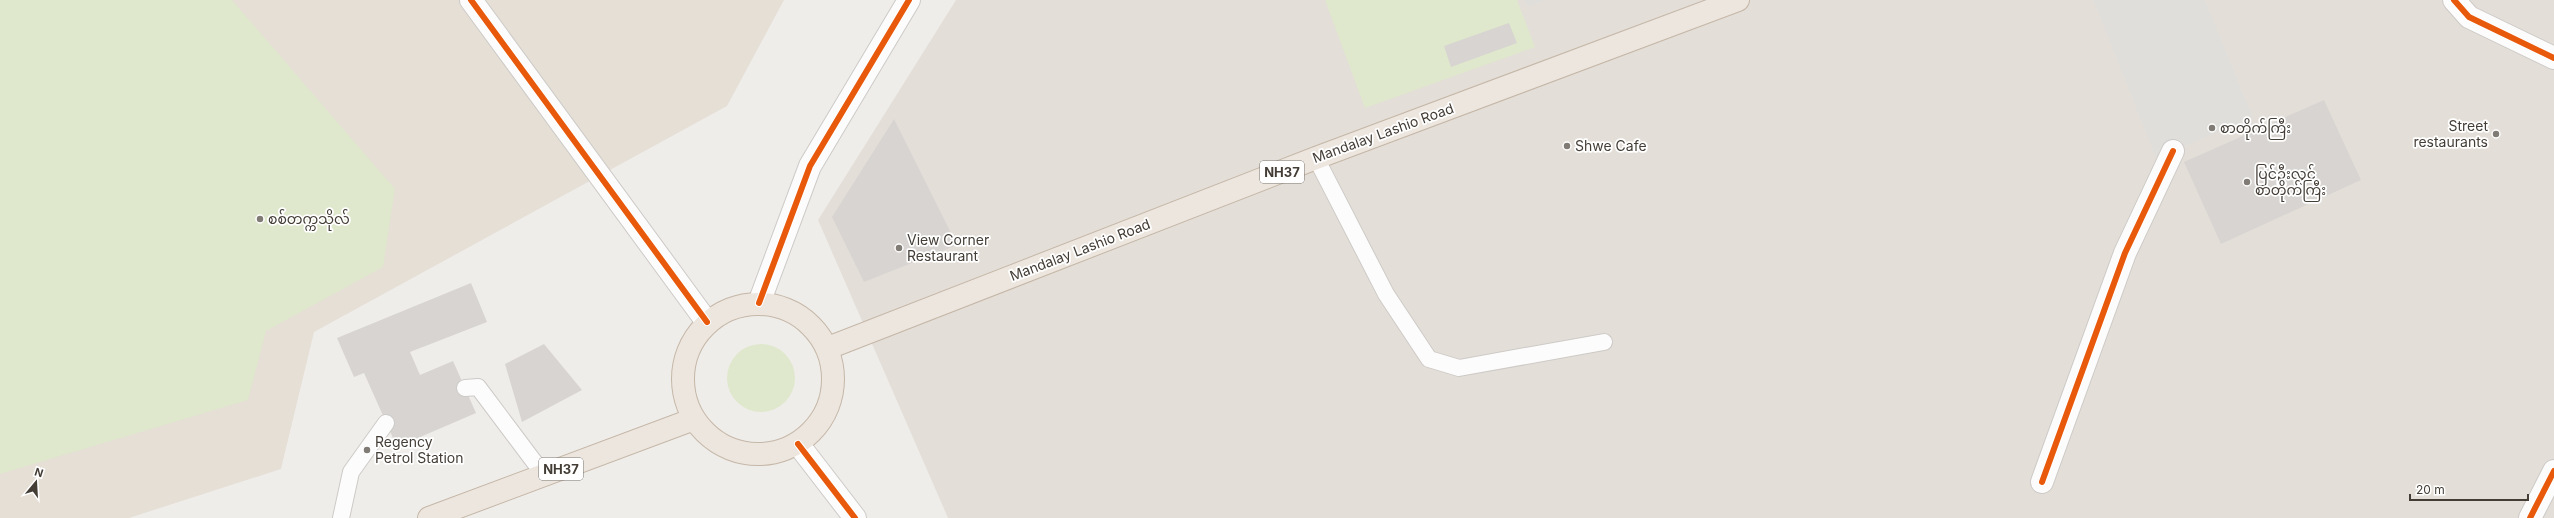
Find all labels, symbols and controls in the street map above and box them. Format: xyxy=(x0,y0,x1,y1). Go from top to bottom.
street label: Mandalay Lashio Road xyxy=(1310,99,1456,166)
place label: Street restaurants xyxy=(2413,117,2488,150)
place label: စာတိုက်ကြီး xyxy=(2220,118,2291,140)
marker: စာတိုက်ကြီး xyxy=(2207,123,2217,133)
marker: Street restaurants xyxy=(2491,129,2501,139)
place label: Shwe Cafe xyxy=(1575,137,1647,154)
marker: Shwe Cafe xyxy=(1562,141,1572,151)
road number: NH37 xyxy=(1260,161,1304,183)
place label: ပြင်ဦးလွင် စာတိုက်ကြီး xyxy=(2255,164,2326,202)
marker: ပြင်ဦးလွင် စာတိုက်ကြီး xyxy=(2242,177,2252,187)
place label: စစ်‌တက္ကသိုလ် xyxy=(268,209,350,231)
marker: စစ်‌တက္ကသိုလ် xyxy=(255,214,265,224)
street label: Mandalay Lashio Road xyxy=(1007,215,1152,284)
place label: View Corner Restaurant xyxy=(907,231,989,264)
marker: View Corner Restaurant xyxy=(894,243,904,253)
place label: Regency Petrol Station xyxy=(375,433,464,466)
marker: Regency Petrol Station xyxy=(362,445,372,455)
road number: NH37 xyxy=(539,458,583,480)
north arrow xyxy=(16,462,56,502)
text: N xyxy=(33,465,45,480)
scale bar xyxy=(2410,476,2528,502)
text: 20 m xyxy=(2416,482,2445,497)

